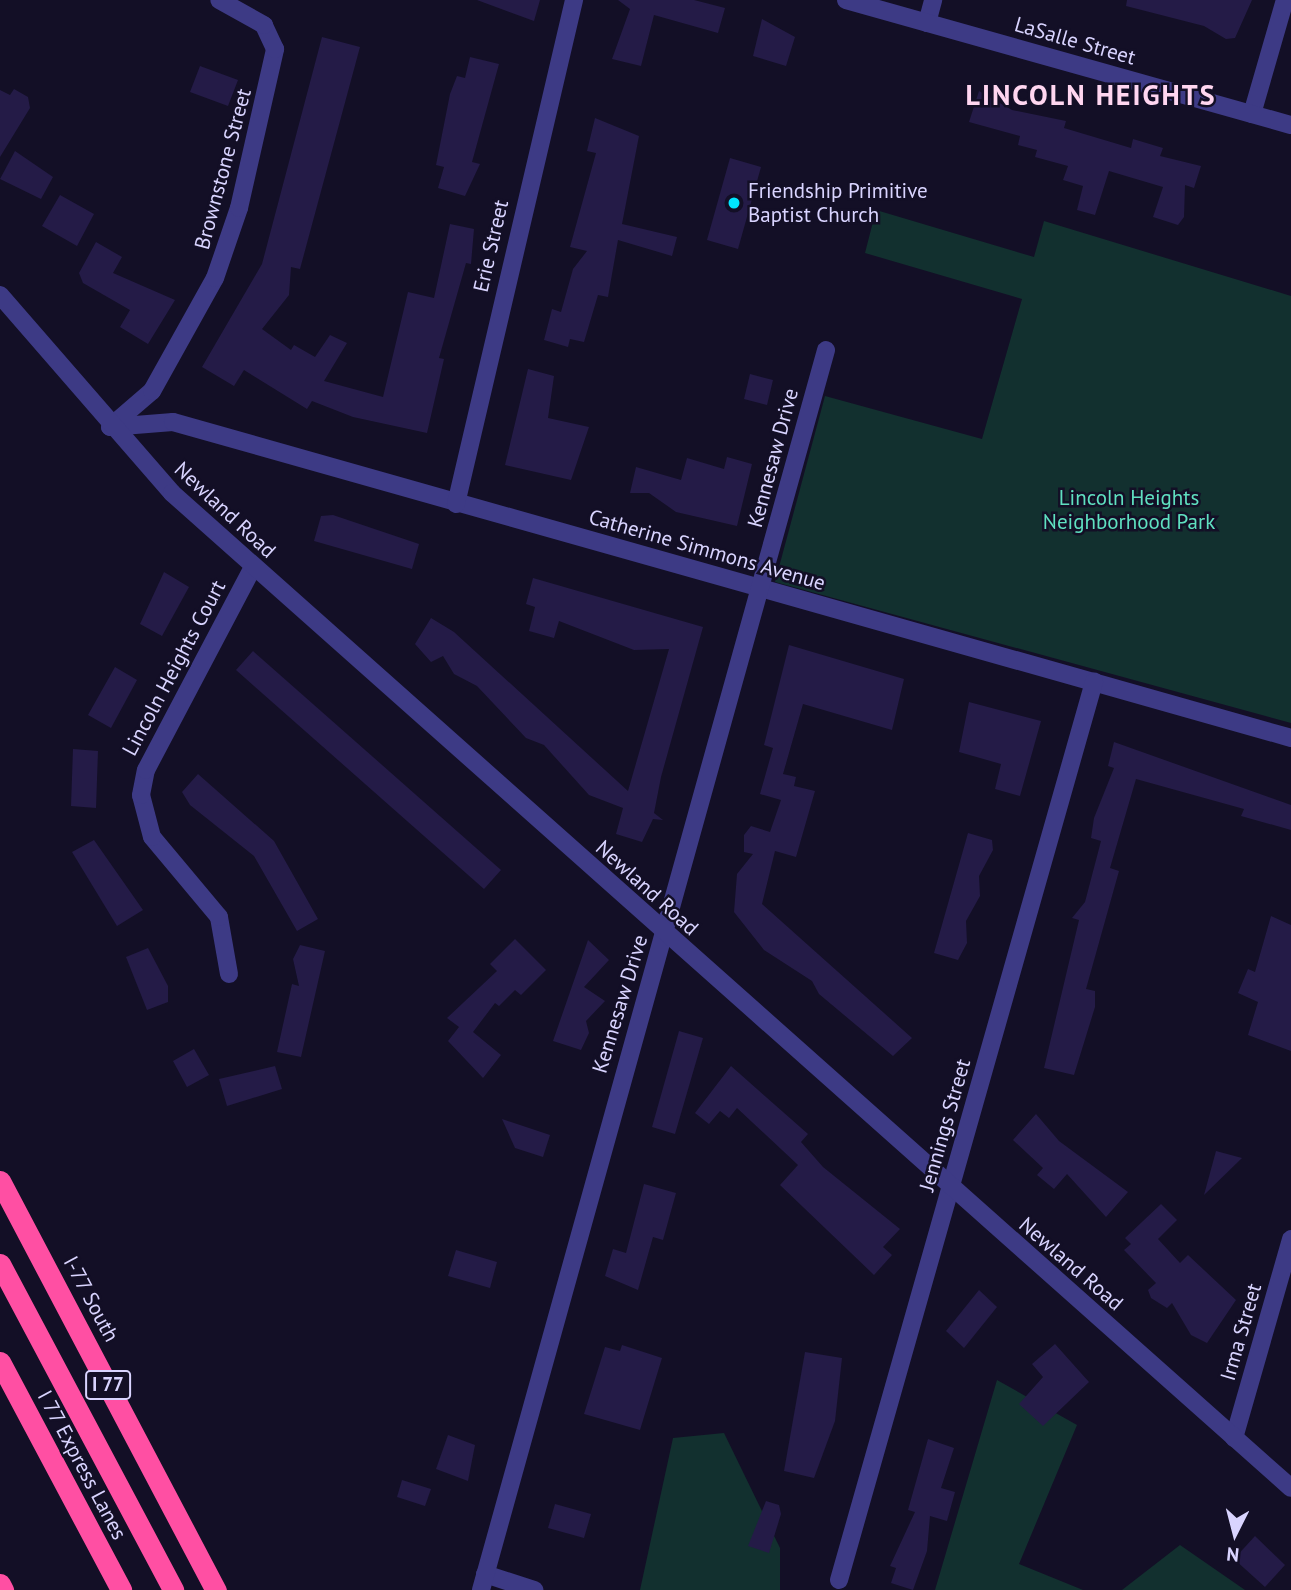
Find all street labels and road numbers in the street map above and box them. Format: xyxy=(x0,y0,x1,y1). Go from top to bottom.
street label: LaSalle Street xyxy=(1012,12,1138,70)
street label: Brownstone Street xyxy=(189,86,257,252)
street label: Erie Street xyxy=(468,197,514,295)
street label: Kennesaw Drive xyxy=(742,385,804,531)
street label: Newland Road xyxy=(169,457,281,563)
street label: Catherine Simmons Avenue xyxy=(586,504,828,596)
street label: Lincoln Heights Court xyxy=(117,576,231,760)
street label: Newland Road xyxy=(590,835,704,941)
street label: Kennesaw Drive xyxy=(587,932,653,1076)
street label: Jennings Street xyxy=(914,1056,976,1194)
street label: Newland Road xyxy=(1014,1212,1128,1316)
street label: I-77 South xyxy=(58,1251,124,1347)
street label: Irma Street xyxy=(1215,1280,1267,1384)
road number: I 77 xyxy=(84,1370,132,1400)
street label: I 77 Express Lanes xyxy=(32,1386,132,1544)

